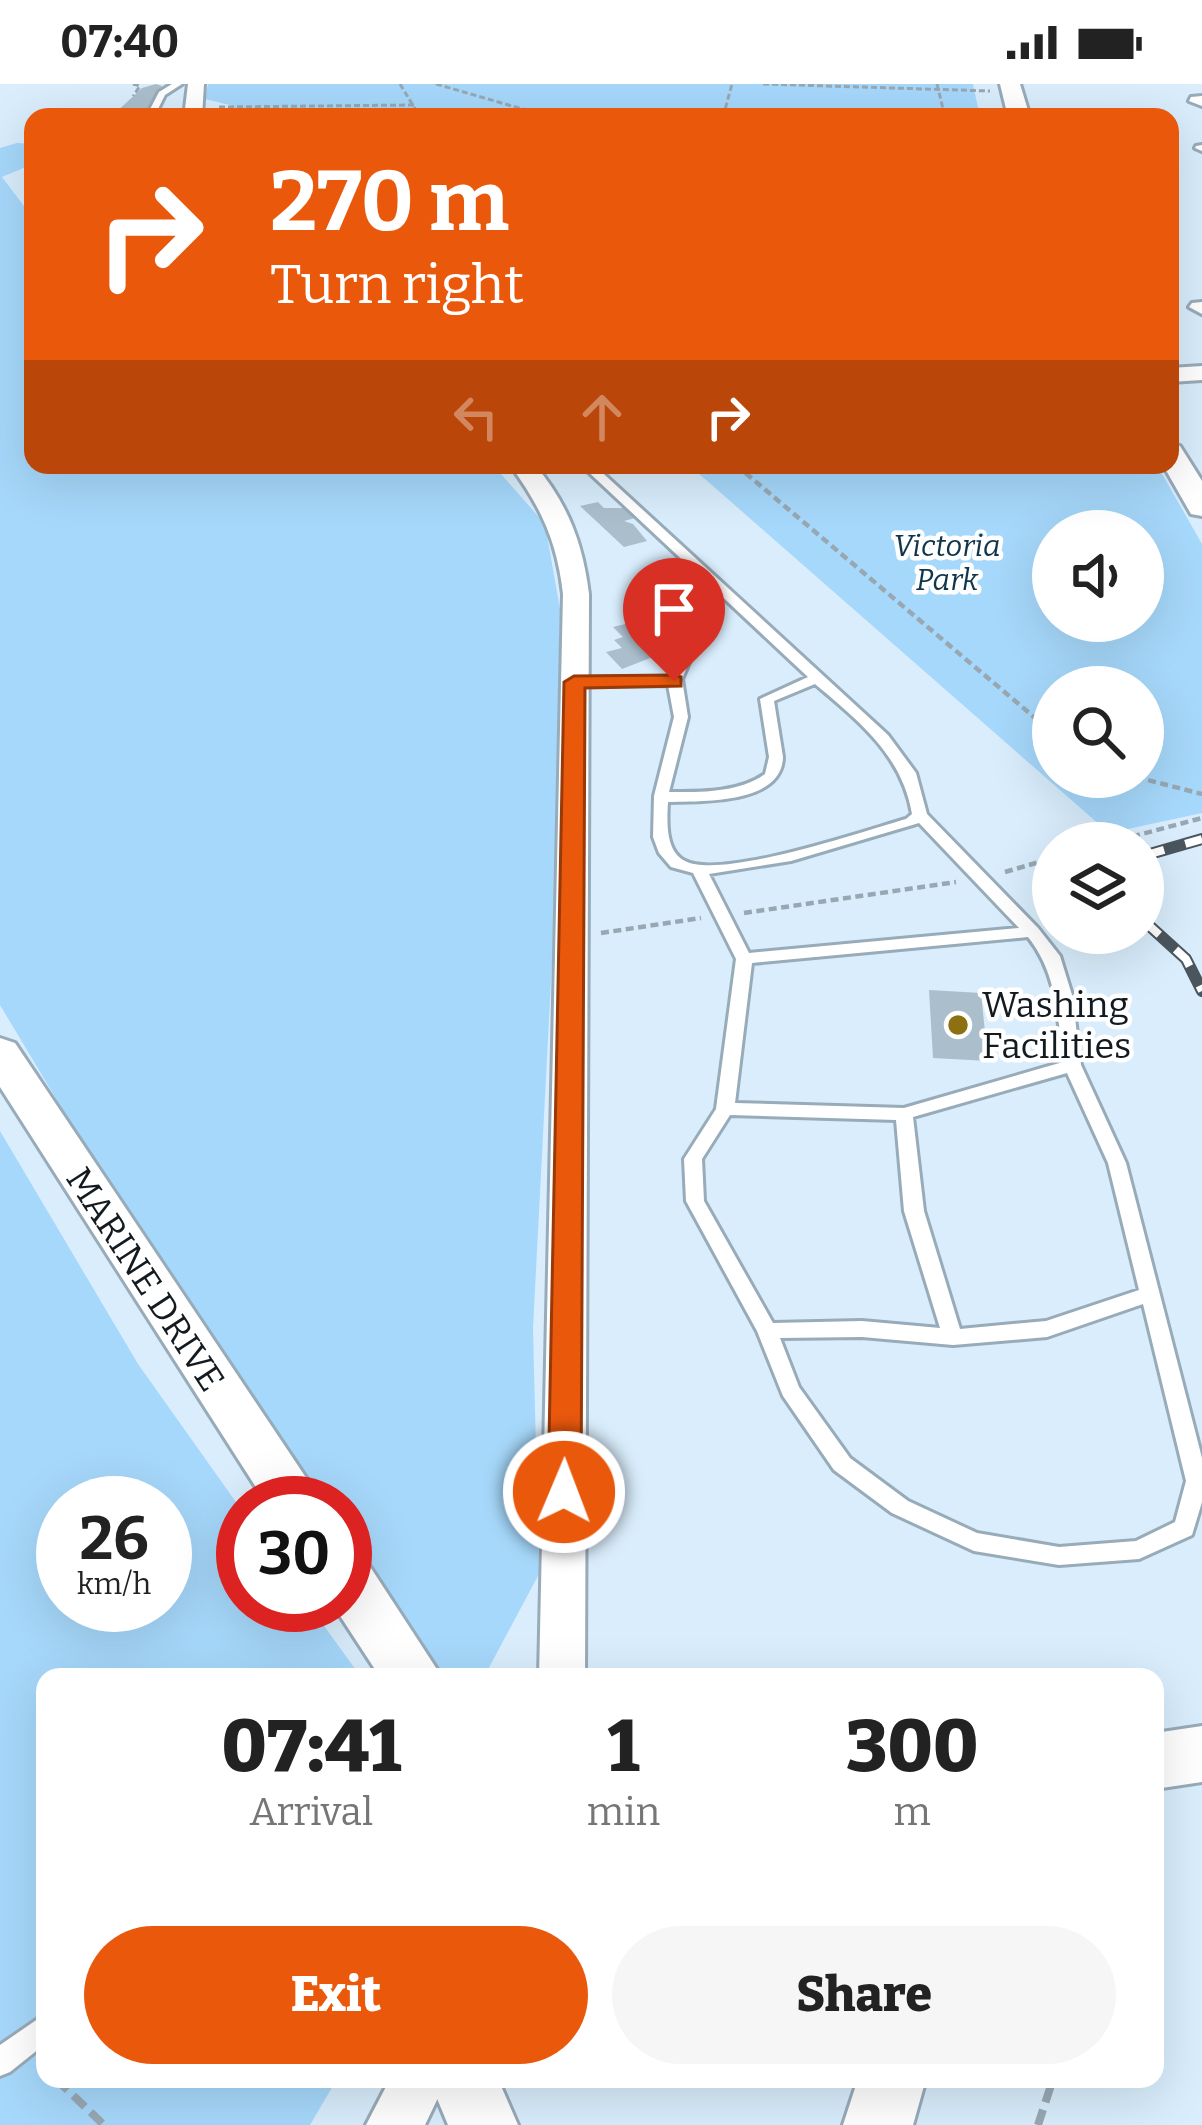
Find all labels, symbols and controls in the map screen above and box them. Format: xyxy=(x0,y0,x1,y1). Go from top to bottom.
text: 07:40 xyxy=(60,15,179,69)
text: 270 m xyxy=(270,151,509,252)
icon: right xyxy=(72,156,228,312)
text: Turn right xyxy=(270,253,524,317)
icon: left xyxy=(443,384,509,450)
icon: ahead xyxy=(569,384,635,450)
icon: right xyxy=(695,384,761,450)
map controls xyxy=(1032,510,1164,954)
button: sound xyxy=(1032,510,1164,642)
park label: Victoria Park xyxy=(893,528,1001,598)
pin xyxy=(623,558,725,681)
icon: arrive xyxy=(641,576,707,642)
button: search xyxy=(1032,666,1164,798)
button: layers xyxy=(1032,822,1164,954)
place label: Washing Facilities xyxy=(982,983,1131,1068)
marker: Washing Facilities xyxy=(945,1012,971,1038)
street label: MARINE DRIVE xyxy=(57,1160,234,1400)
position arrow xyxy=(501,1429,627,1555)
speed limit sign: 30 xyxy=(216,1476,372,1632)
text: 26 xyxy=(79,1503,149,1575)
text: km/h xyxy=(77,1566,151,1602)
text: 07:41 xyxy=(222,1704,401,1790)
text: 1 xyxy=(608,1704,639,1790)
text: 300 xyxy=(846,1704,978,1790)
text: Arrival xyxy=(250,1789,373,1835)
text: min xyxy=(587,1789,660,1835)
text: m xyxy=(894,1789,931,1835)
button: Exit xyxy=(84,1926,588,2064)
button: Share xyxy=(612,1926,1116,2064)

